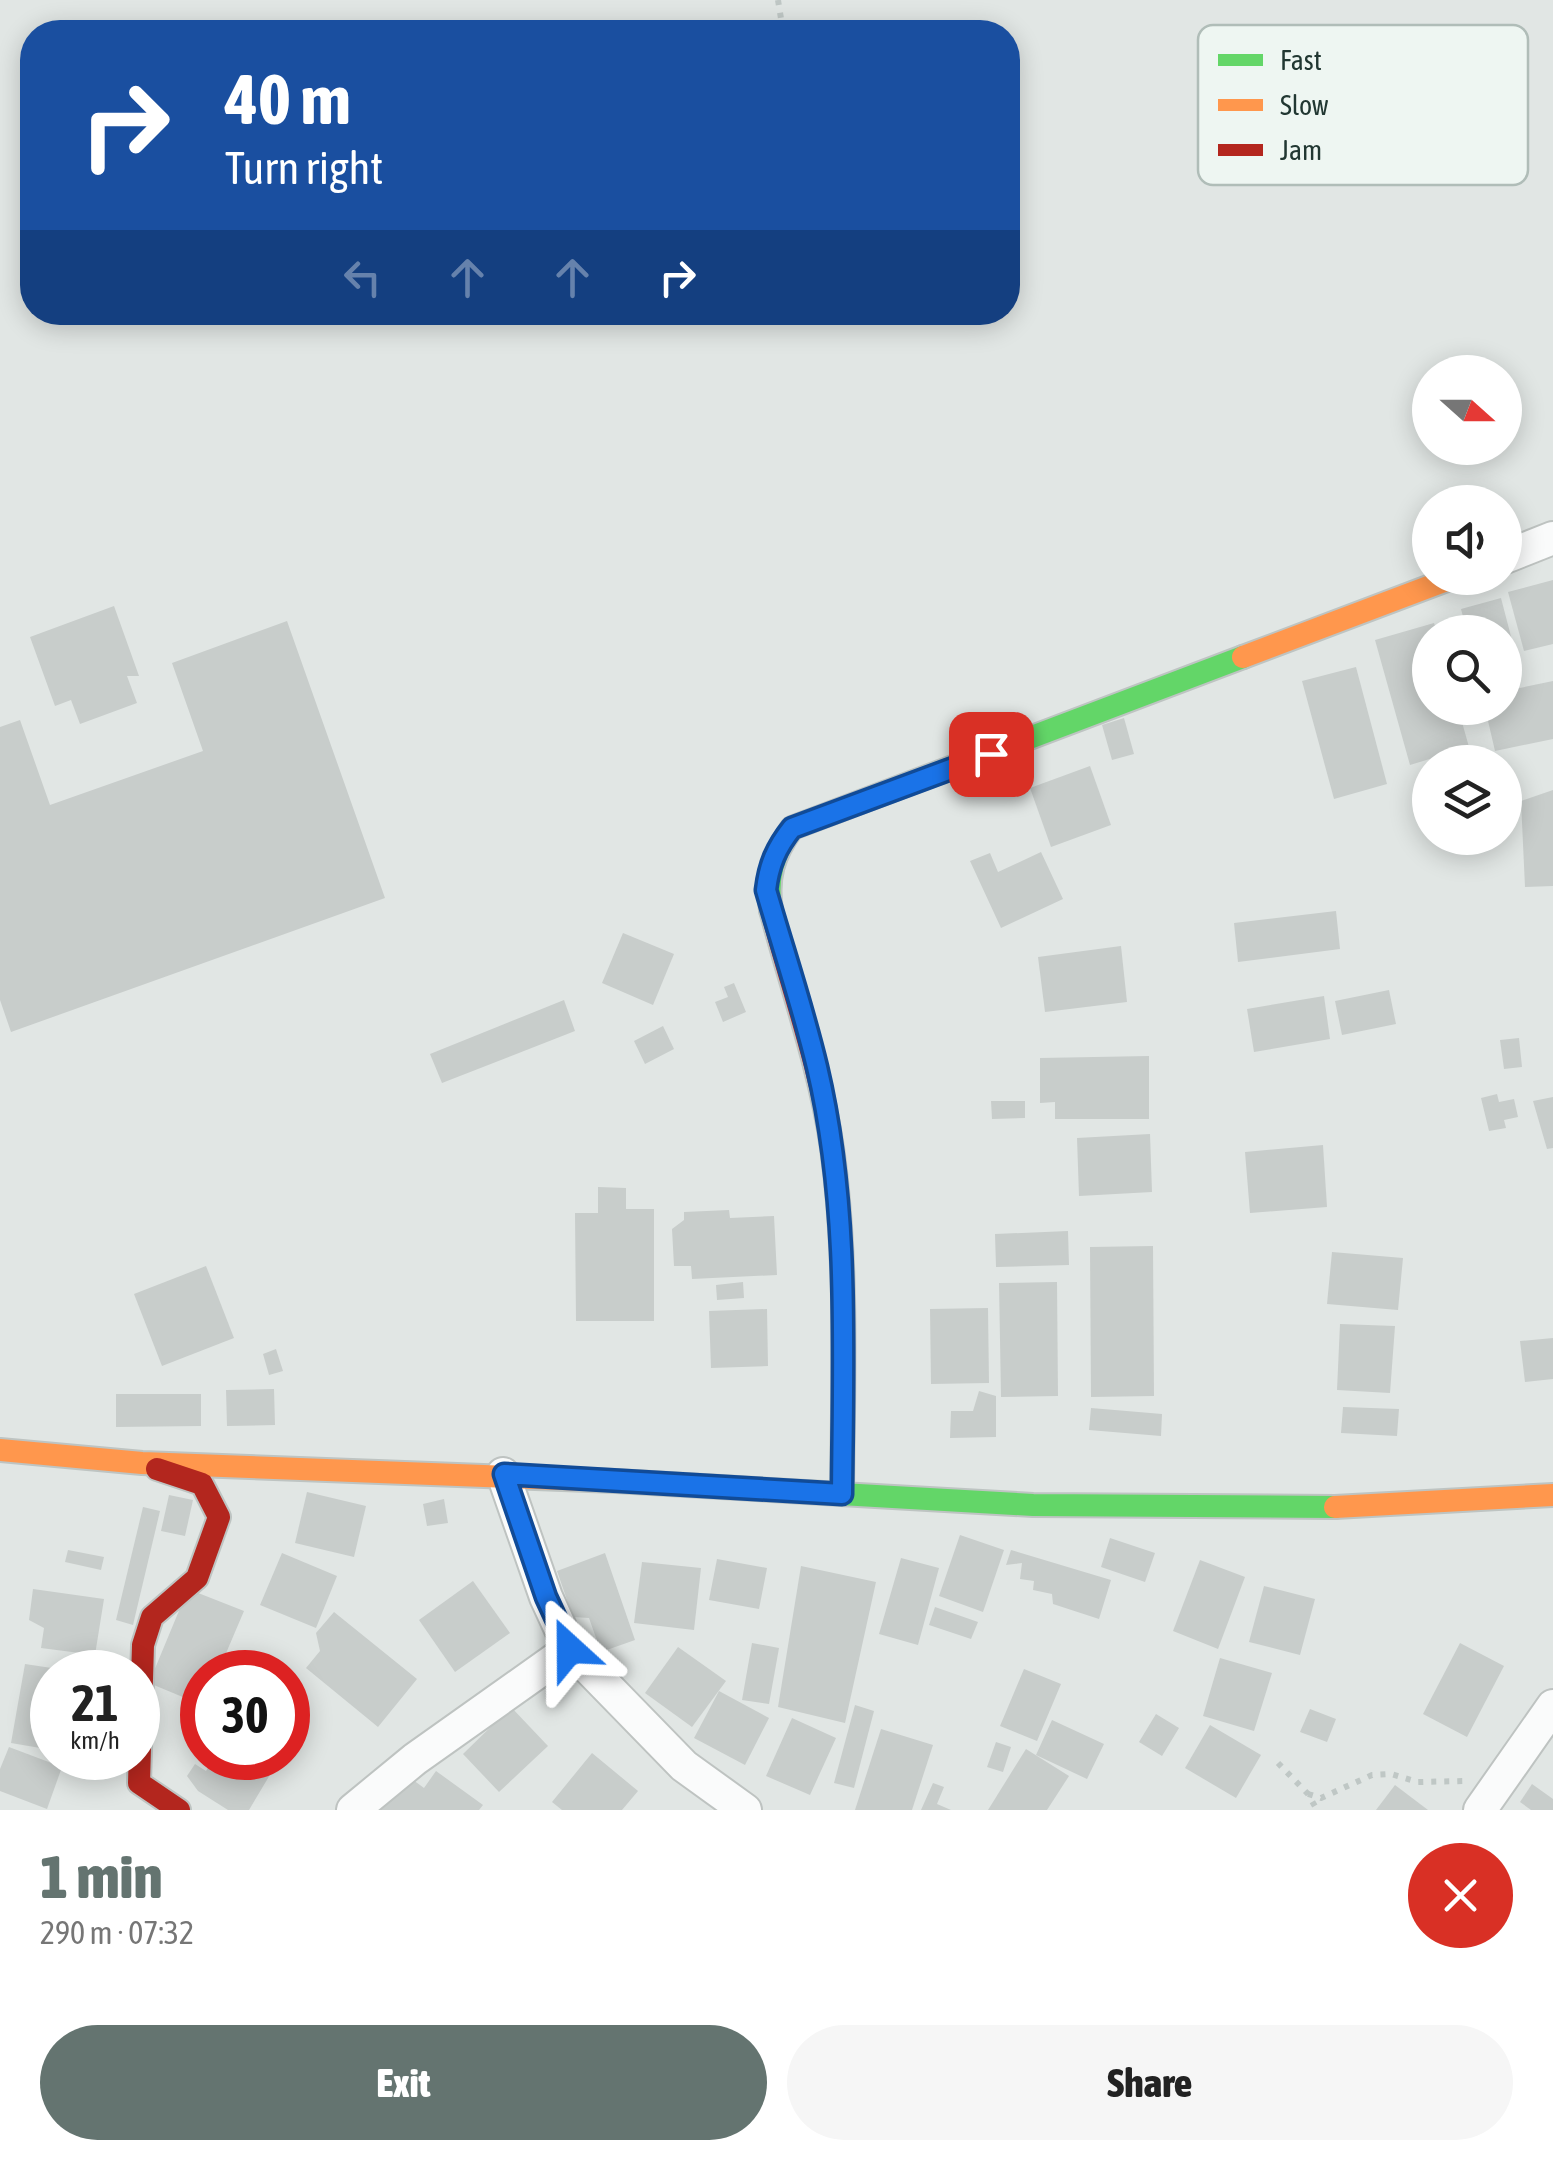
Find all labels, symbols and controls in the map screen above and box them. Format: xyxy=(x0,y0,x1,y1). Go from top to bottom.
legend xyxy=(1198,25,1528,185)
text: Fast xyxy=(1280,44,1322,76)
text: 40 m xyxy=(225,59,351,139)
icon: right xyxy=(60,60,190,190)
text: Slow xyxy=(1280,89,1329,121)
text: Jam xyxy=(1280,134,1322,166)
text: Turn right xyxy=(225,142,383,194)
icon: left xyxy=(335,250,390,305)
icon: ahead xyxy=(440,250,495,305)
icon: ahead xyxy=(545,250,600,305)
icon: right xyxy=(650,250,705,305)
north arrow xyxy=(1412,355,1522,465)
map controls xyxy=(1412,355,1522,855)
button: sound xyxy=(1412,485,1522,595)
button: search xyxy=(1412,615,1522,725)
pin xyxy=(949,712,1034,797)
icon: arrive xyxy=(964,727,1019,782)
button: layers xyxy=(1412,745,1522,855)
position arrow xyxy=(518,1597,622,1701)
speed limit sign: 30 xyxy=(180,1650,310,1780)
text: 21 xyxy=(71,1674,118,1732)
text: km/h xyxy=(70,1726,120,1754)
text: 1 min xyxy=(40,1842,163,1911)
button: close xyxy=(1408,1843,1513,1948)
text: 290 m · 07:32 xyxy=(40,1914,194,1951)
button: Exit xyxy=(40,2025,767,2140)
button: Share xyxy=(787,2025,1513,2140)

